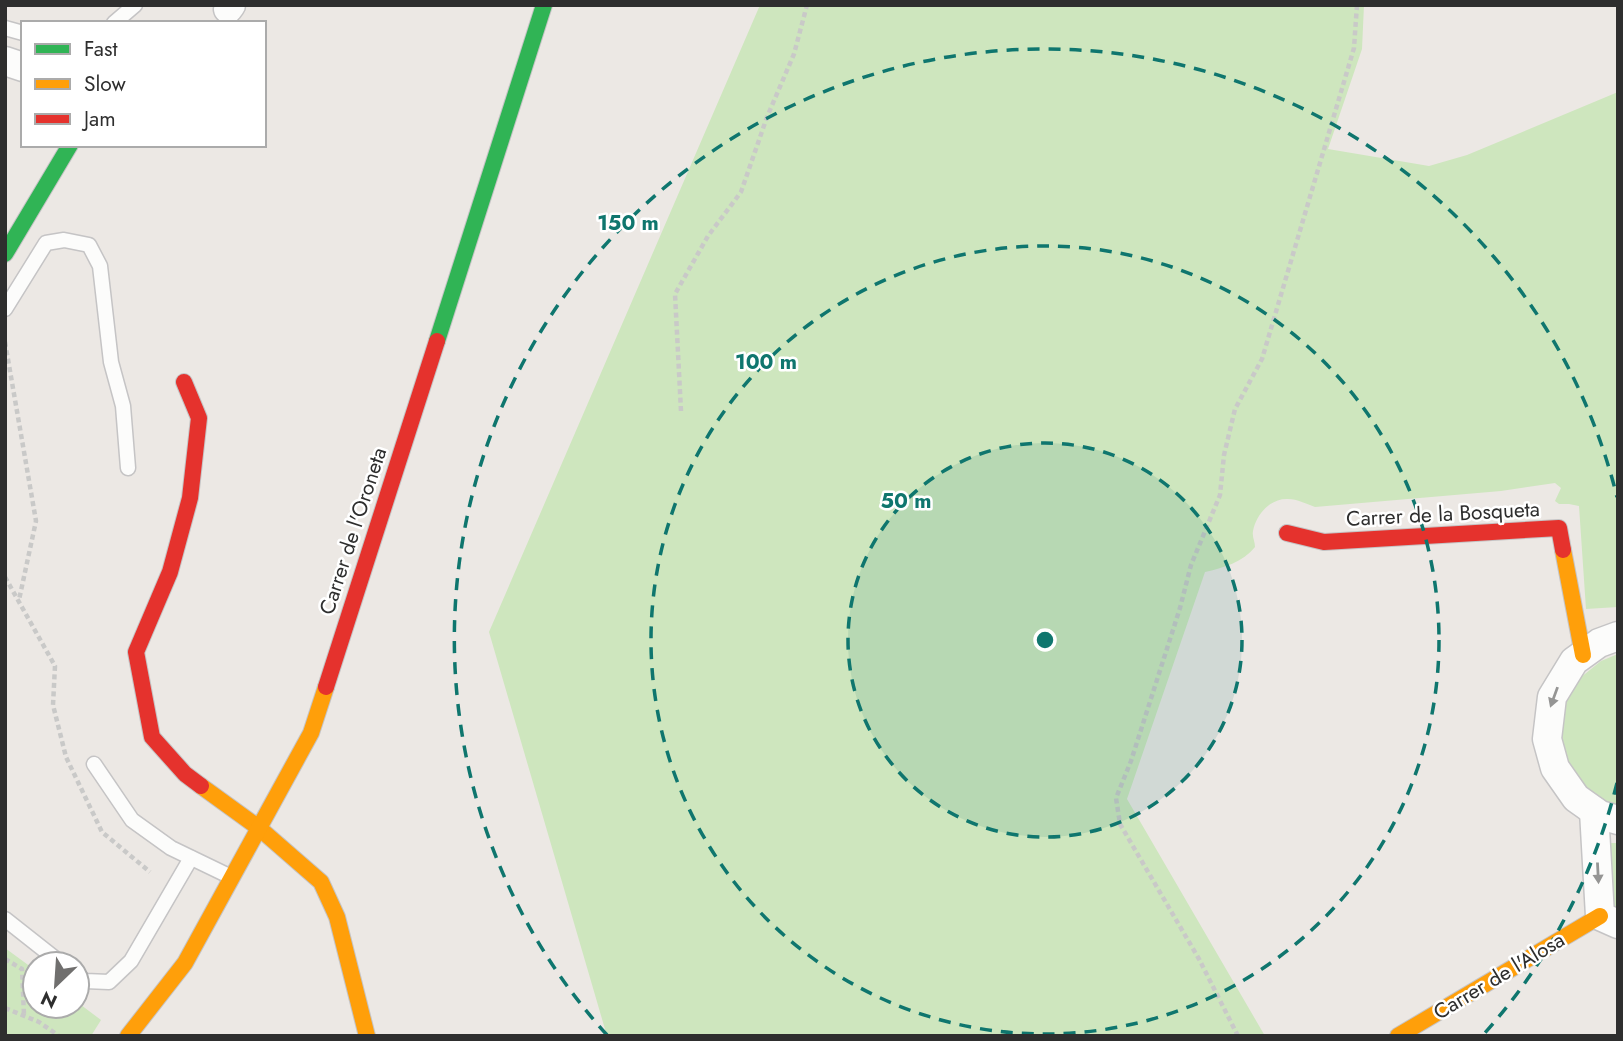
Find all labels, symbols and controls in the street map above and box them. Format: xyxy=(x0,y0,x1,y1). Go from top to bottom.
legend xyxy=(21,21,266,147)
text: Fast xyxy=(84,34,117,64)
text: Slow xyxy=(84,69,126,99)
text: Jam xyxy=(81,104,116,134)
text: 150 m xyxy=(597,208,659,238)
text: 100 m xyxy=(735,347,797,377)
street label: Carrer de l'Oroneta xyxy=(312,444,394,618)
text: 50 m xyxy=(881,486,931,516)
street label: Carrer de la Bosqueta xyxy=(1345,494,1541,534)
centre of rings xyxy=(1033,628,1057,652)
one-way arrow xyxy=(1548,687,1559,708)
one-way arrow xyxy=(1593,862,1604,884)
street label: Carrer de l'Alosa xyxy=(1428,925,1570,1027)
north arrow xyxy=(21,950,91,1020)
text: N xyxy=(36,985,62,1015)

